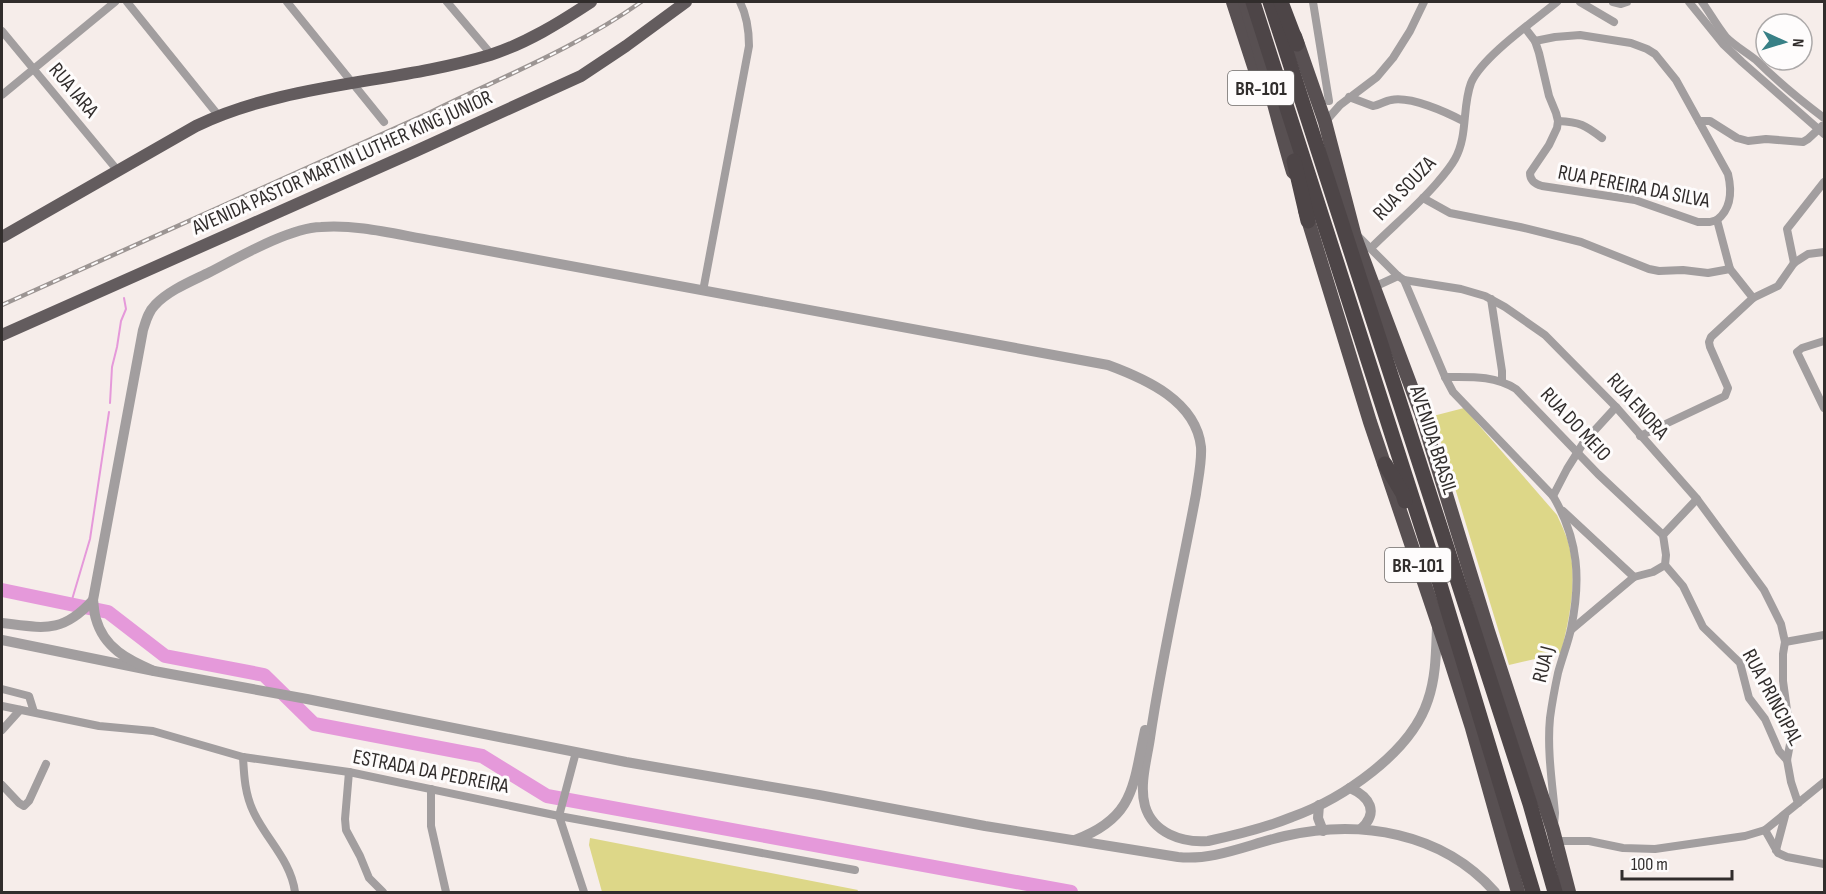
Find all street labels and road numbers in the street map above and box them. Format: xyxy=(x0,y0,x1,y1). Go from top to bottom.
street label: RUA IARA xyxy=(44,58,104,124)
road number: BR-101 xyxy=(1228,71,1294,105)
street label: AVENIDA PASTOR MARTIN LUTHER KING JUNIOR xyxy=(187,85,496,241)
street label: RUA SOUZA xyxy=(1368,150,1442,226)
street label: RUA PEREIRA DA SILVA xyxy=(1556,160,1713,214)
street label: RUA ENORA xyxy=(1601,368,1674,445)
street label: AVENIDA BRASIL xyxy=(1404,382,1463,498)
street label: RUA DO MEIO xyxy=(1535,382,1616,466)
road number: BR-101 xyxy=(1385,548,1451,582)
street label: RUA J xyxy=(1527,643,1560,685)
street label: RUA PRINCIPAL xyxy=(1737,645,1808,750)
street label: ESTRADA DA PEDREIRA xyxy=(351,744,512,799)

